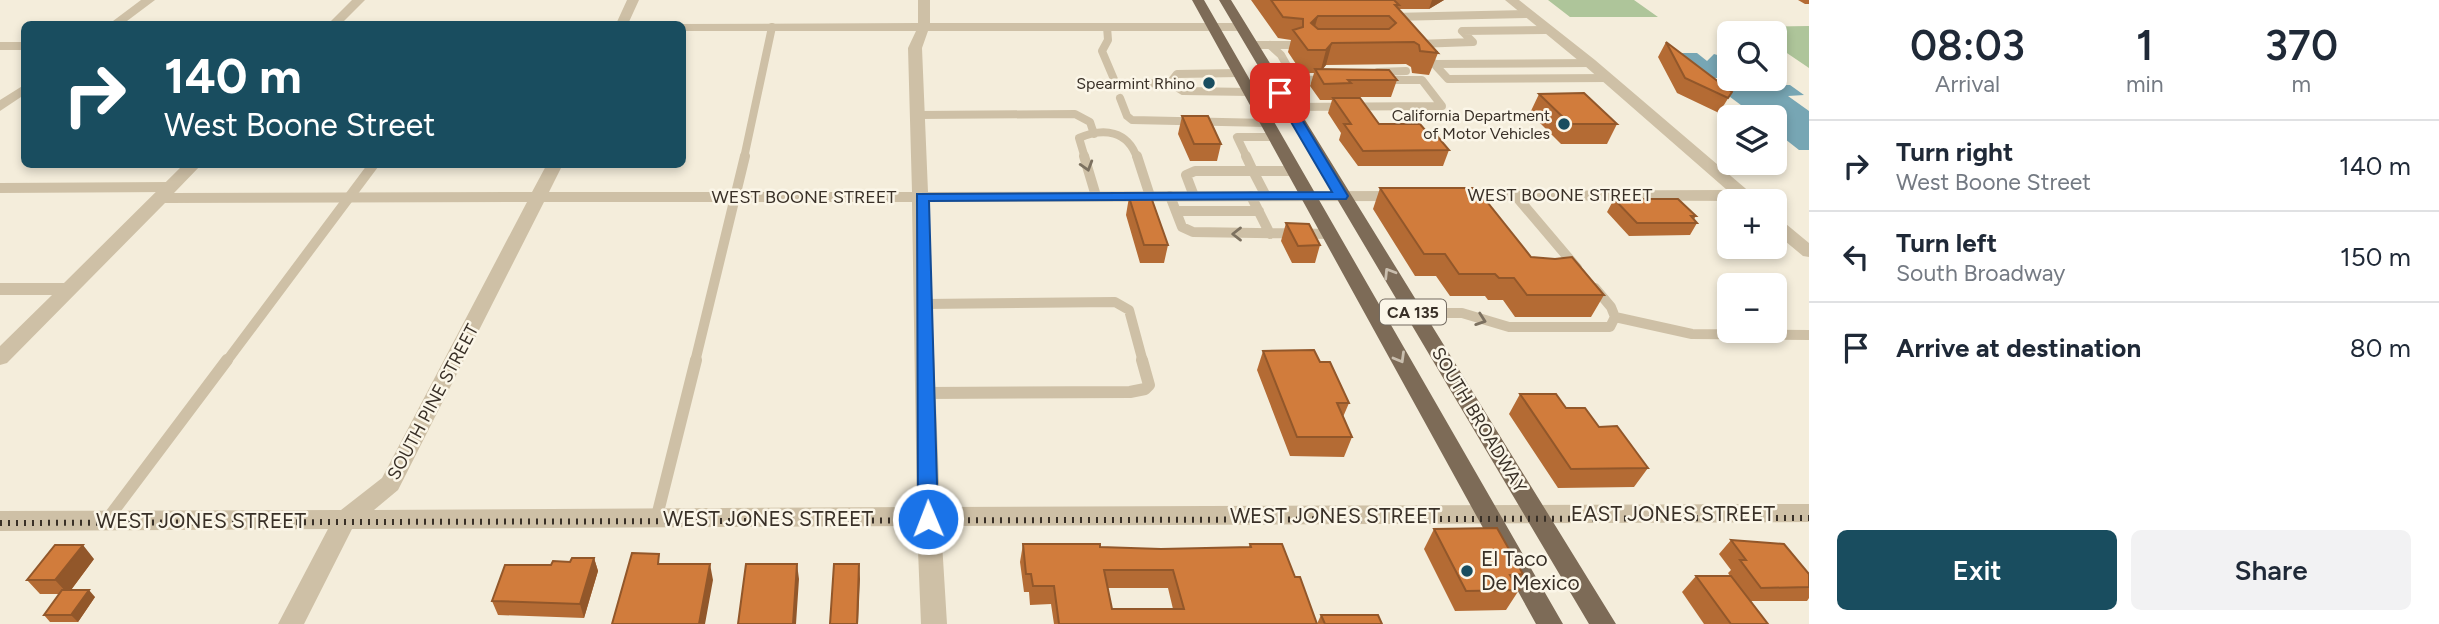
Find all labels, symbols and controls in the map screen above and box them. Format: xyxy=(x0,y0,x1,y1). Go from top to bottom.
text: 08:03 xyxy=(1910,20,2025,71)
text: 1 xyxy=(2136,20,2154,71)
text: 370 xyxy=(2265,20,2338,71)
map controls xyxy=(1717,21,1787,343)
button: search xyxy=(1717,21,1787,91)
text: 140 m xyxy=(164,46,302,105)
icon: right xyxy=(49,49,140,140)
pin xyxy=(1250,63,1310,123)
text: Arrival xyxy=(1935,70,2000,98)
text: min xyxy=(2126,70,2164,98)
text: m xyxy=(2292,70,2311,98)
place label: Spearmint Rhino xyxy=(1076,74,1195,93)
icon: arrive xyxy=(1261,74,1299,112)
marker: Spearmint Rhino xyxy=(1201,75,1217,91)
button: layers xyxy=(1717,105,1787,175)
text: West Boone Street xyxy=(164,106,435,144)
place label: California Department of Motor Vehicles xyxy=(1392,106,1550,143)
marker: California Department of Motor Vehicles xyxy=(1556,116,1572,132)
text: Turn right xyxy=(1896,136,2013,168)
icon: right xyxy=(1837,147,1875,185)
text: 140 m xyxy=(2339,150,2411,182)
one-way arrow xyxy=(1078,160,1093,172)
text: West Boone Street xyxy=(1896,168,2091,196)
street label: WEST BOONE STREET xyxy=(1468,184,1652,206)
street label: WEST BOONE STREET xyxy=(712,186,896,208)
button: + xyxy=(1717,189,1787,259)
one-way arrow xyxy=(1231,226,1242,242)
text: Turn left xyxy=(1896,227,1997,259)
icon: left xyxy=(1837,238,1875,276)
text: 150 m xyxy=(2340,241,2411,273)
text: South Broadway xyxy=(1896,259,2065,287)
one-way arrow xyxy=(1384,267,1397,280)
button: − xyxy=(1717,273,1787,343)
road number: CA 135 xyxy=(1380,300,1446,324)
one-way arrow xyxy=(1474,312,1486,326)
street label: SOUTH PINE STREET xyxy=(383,320,483,484)
icon: arrive xyxy=(1837,329,1875,367)
text: Arrive at destination xyxy=(1896,332,2141,364)
text: 80 m xyxy=(2350,332,2411,364)
street label: SOUTH BROADWAY xyxy=(1427,343,1531,497)
one-way arrow xyxy=(1392,351,1405,364)
position arrow xyxy=(891,482,965,556)
street label: EAST JONES STREET xyxy=(1571,501,1776,526)
street label: WEST JONES STREET xyxy=(1230,503,1441,528)
street label: WEST JONES STREET xyxy=(663,506,874,531)
street label: WEST JONES STREET xyxy=(96,508,307,533)
button: Exit xyxy=(1837,530,2117,610)
button: Share xyxy=(2131,530,2411,610)
place label: El Taco De Mexico xyxy=(1481,546,1580,595)
marker: El Taco De Mexico xyxy=(1459,563,1475,579)

